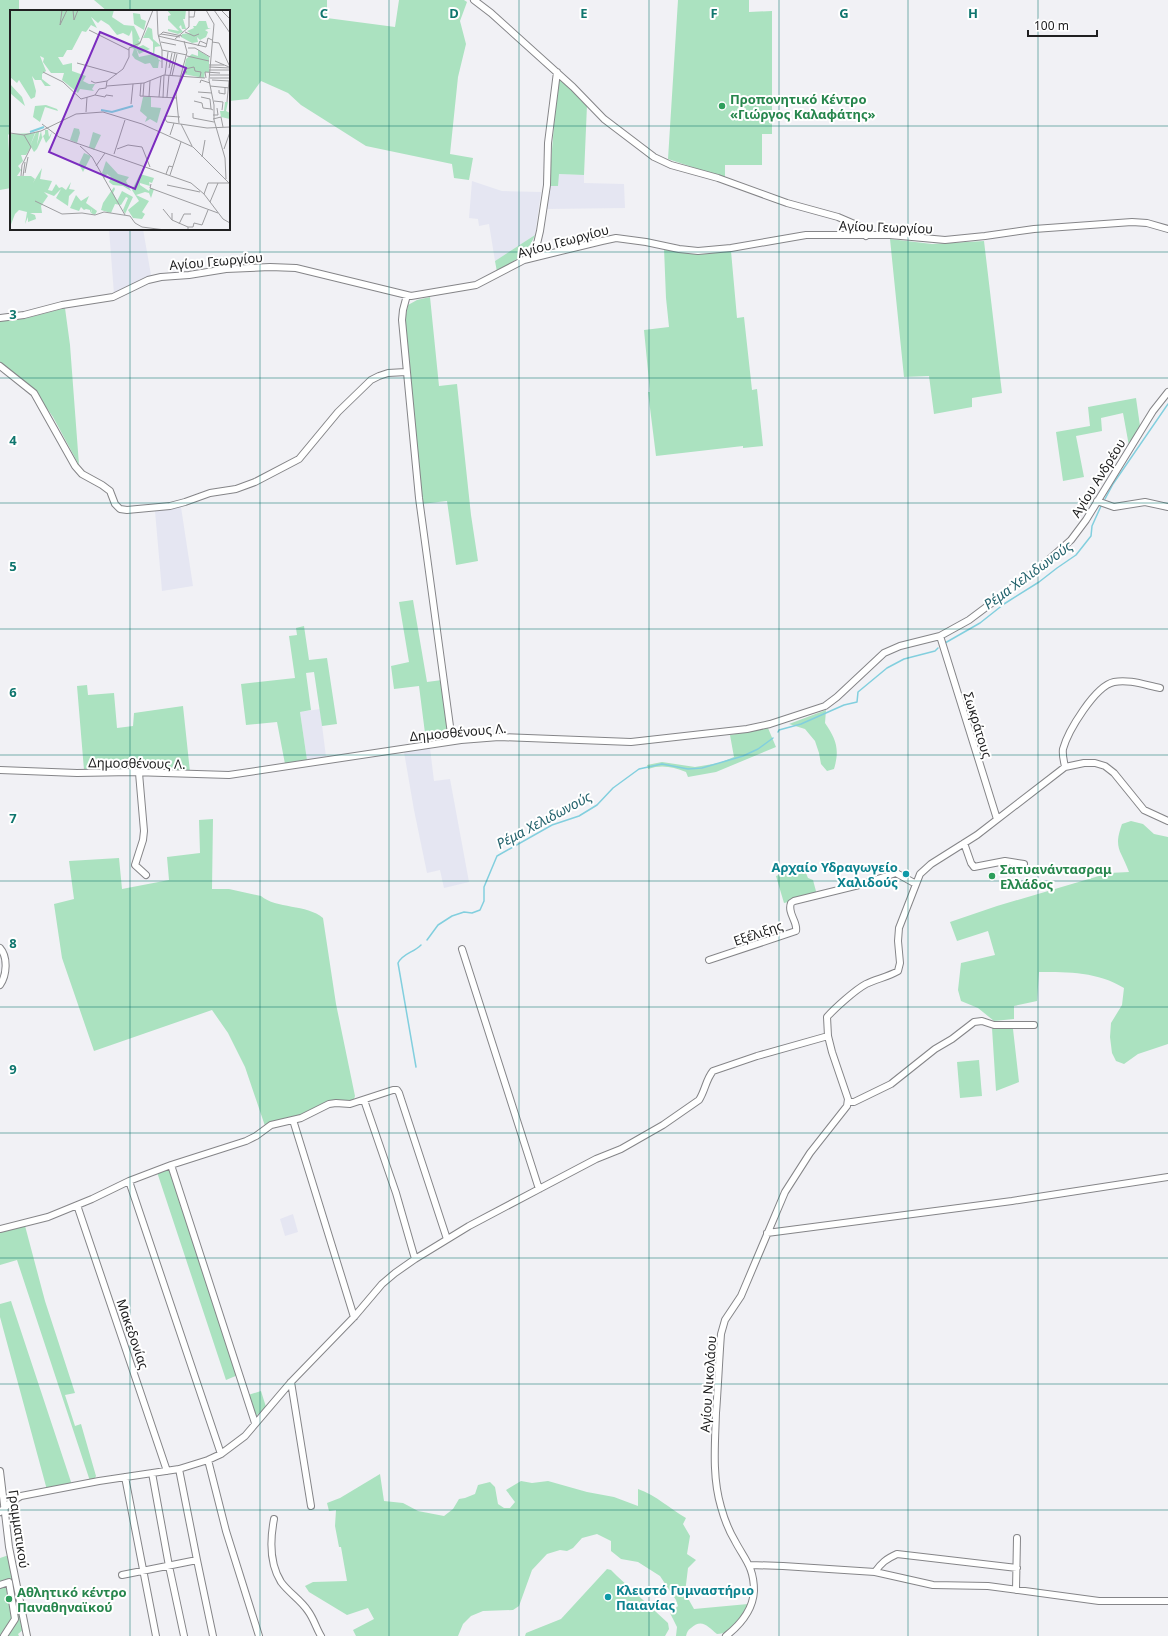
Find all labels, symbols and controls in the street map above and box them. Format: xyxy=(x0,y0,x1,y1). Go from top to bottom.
text: C xyxy=(320,4,328,22)
text: D xyxy=(449,4,459,22)
text: E xyxy=(580,4,588,22)
text: F xyxy=(710,4,718,22)
text: G xyxy=(839,4,849,22)
text: H xyxy=(968,4,978,22)
inset map xyxy=(10,10,230,230)
scale bar xyxy=(1028,12,1097,38)
text: 100 m xyxy=(1034,17,1069,34)
place label: Προπονητικό Κέντρο «Γιώργος Καλαφάτης» xyxy=(730,90,876,123)
marker: Προπονητικό Κέντρο «Γιώργος Καλαφάτης» xyxy=(717,101,727,111)
street label: Αγίου Γεωργίου xyxy=(839,216,933,238)
street label: Αγίου Γεωργίου xyxy=(515,220,611,262)
street label: Αγίου Γεωργίου xyxy=(168,248,264,274)
text: 3 xyxy=(9,305,17,323)
text: 4 xyxy=(9,431,17,449)
street label: Αγίου Ανδρέου xyxy=(1067,435,1129,521)
water label: Ρέμα Χελιδωνούς xyxy=(979,536,1076,613)
text: 5 xyxy=(9,557,17,575)
text: 6 xyxy=(9,683,17,701)
street label: Σωκράτους xyxy=(959,690,997,760)
street label: Δημοσθένους Λ. xyxy=(409,719,507,745)
street label: Δημοσθένους Λ. xyxy=(88,753,186,773)
water label: Ρέμα Χελιδωνούς xyxy=(493,786,595,853)
text: 7 xyxy=(9,809,17,827)
place label: Αρχαίο Υδραγωγείο Χαλιδούς xyxy=(771,858,898,891)
place label: Σατυανάντασραμ Ελλάδος xyxy=(1000,860,1112,893)
marker: Αρχαίο Υδραγωγείο Χαλιδούς xyxy=(901,869,911,879)
marker: Σατυανάντασραμ Ελλάδος xyxy=(987,871,997,881)
street label: Εξέλιξης xyxy=(731,916,785,950)
text: 8 xyxy=(9,934,17,952)
text: 9 xyxy=(9,1060,17,1078)
street label: Μακεδονίας xyxy=(113,1296,153,1372)
street label: Αγίου Νικολάου xyxy=(696,1335,720,1433)
street label: Γραμματικού xyxy=(5,1489,33,1569)
place label: Κλειστό Γυμναστήριο Παιανίας xyxy=(616,1581,754,1614)
place label: Αθλητικό κέντρο Παναθηναϊκού xyxy=(17,1583,127,1616)
marker: Κλειστό Γυμναστήριο Παιανίας xyxy=(603,1592,613,1602)
marker: Αθλητικό κέντρο Παναθηναϊκού xyxy=(4,1594,14,1604)

